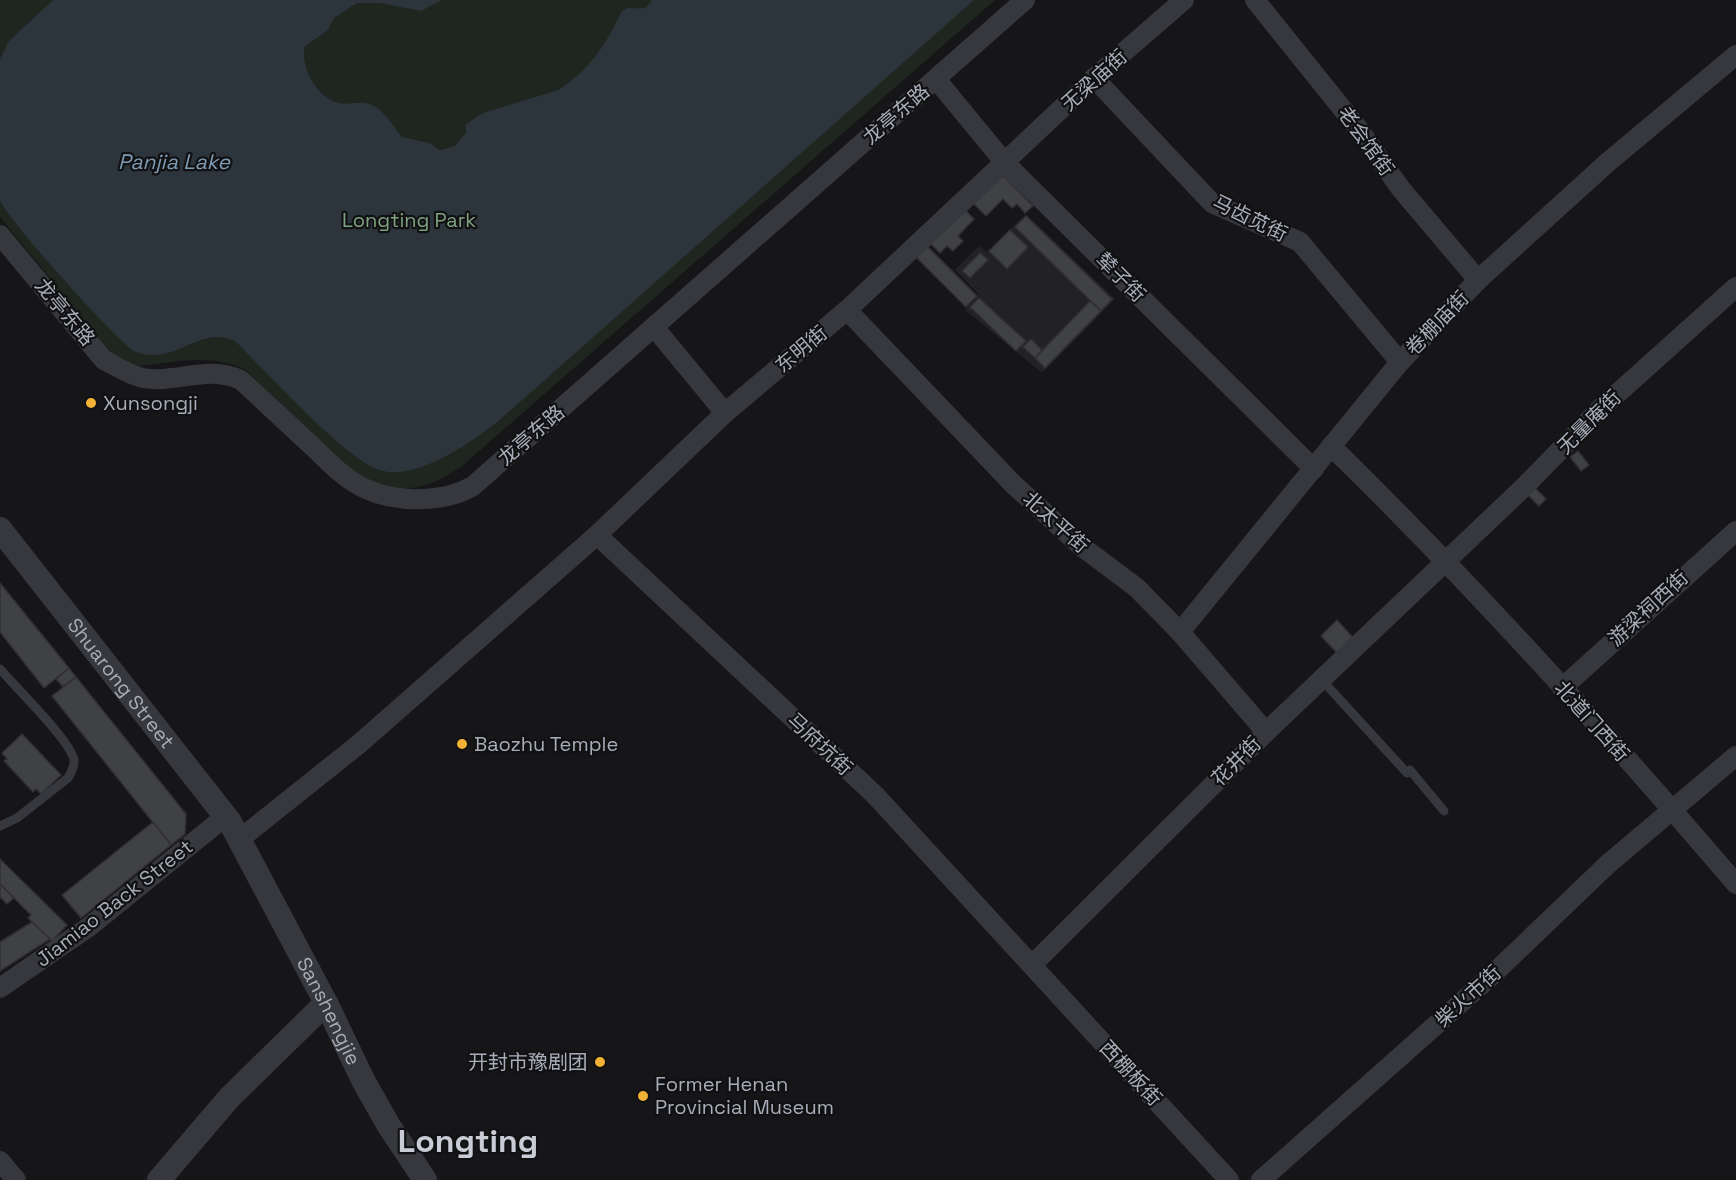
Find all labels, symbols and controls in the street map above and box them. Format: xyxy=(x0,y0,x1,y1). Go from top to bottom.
street label: 无梁庙街 xyxy=(1056,44,1132,116)
street label: 龙亭东路 xyxy=(857,78,935,150)
street label: 老会馆街 xyxy=(1332,101,1400,181)
water label: Panjia Lake xyxy=(118,148,231,175)
street label: 马齿苋街 xyxy=(1208,189,1292,247)
park label: Longting Park xyxy=(342,207,476,233)
street label: 辇子街 xyxy=(1091,247,1151,307)
street label: 龙亭东路 xyxy=(29,273,101,351)
street label: 卷棚庙街 xyxy=(1400,285,1474,361)
street label: 东明街 xyxy=(770,320,832,378)
street label: 无量庵街 xyxy=(1552,385,1626,459)
place label: Xunsongji xyxy=(103,390,198,416)
marker: Xunsongji xyxy=(84,396,98,410)
street label: 龙亭东路 xyxy=(492,399,570,471)
street label: 北太平街 xyxy=(1018,486,1094,558)
street label: 游梁祠西街 xyxy=(1603,564,1693,652)
street label: Shuarong Street xyxy=(62,613,180,754)
street label: 北道门西街 xyxy=(1549,675,1635,767)
street label: 马府坑街 xyxy=(782,707,858,781)
place label: Baozhu Temple xyxy=(474,731,618,757)
street label: 花井街 xyxy=(1206,731,1266,791)
marker: Baozhu Temple xyxy=(455,737,469,751)
street label: Jiamiao Back Street xyxy=(30,833,198,973)
street label: Sanshengjie xyxy=(291,953,367,1069)
street label: 柴火市街 xyxy=(1430,960,1506,1032)
street label: 西棚板街 xyxy=(1094,1035,1168,1111)
place label: 开封市豫剧团 xyxy=(468,1049,588,1075)
marker: 开封市豫剧团 xyxy=(593,1055,607,1069)
place label: Former Henan Provincial Museum xyxy=(655,1071,834,1120)
marker: Former Henan Provincial Museum xyxy=(636,1089,650,1103)
district label: Longting xyxy=(398,1121,538,1161)

